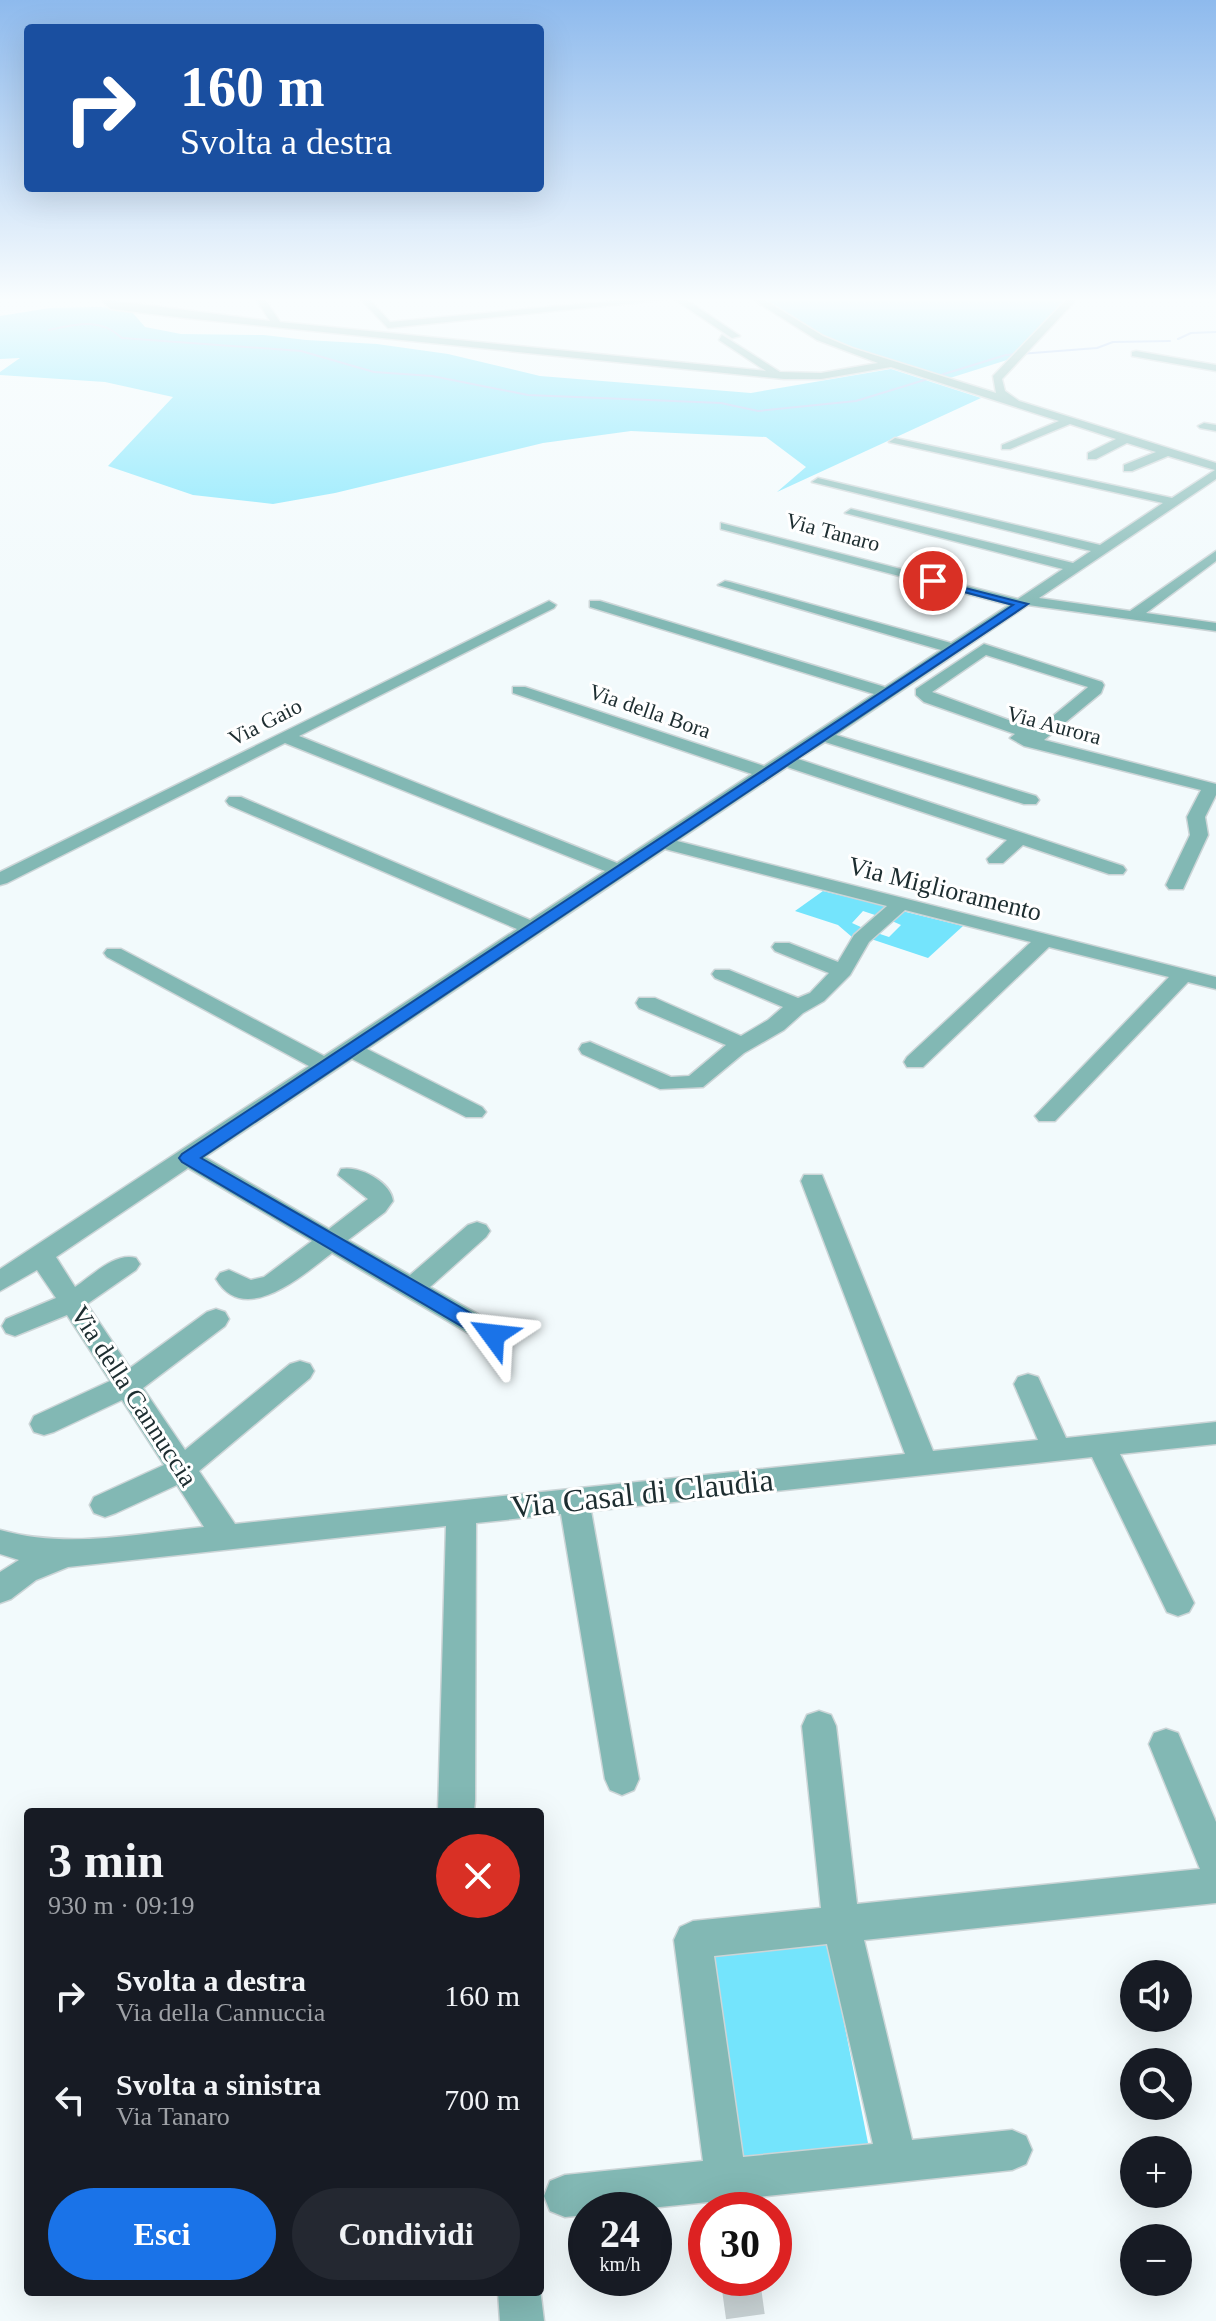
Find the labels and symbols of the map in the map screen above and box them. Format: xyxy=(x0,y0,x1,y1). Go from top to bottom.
street label: Via Tanaro xyxy=(783,507,883,557)
pin xyxy=(899,547,967,615)
street label: Via della Bora xyxy=(586,679,714,744)
street label: Via Gaio xyxy=(224,693,306,751)
street label: Via Aurora xyxy=(1004,700,1104,750)
street label: Via Miglioramento xyxy=(845,851,1045,927)
position arrow xyxy=(451,1293,535,1377)
street label: Via della Cannuccia xyxy=(65,1300,203,1492)
street label: Via Casal di Claudia xyxy=(509,1461,775,1525)
speed limit sign: 30 xyxy=(688,2192,792,2296)

